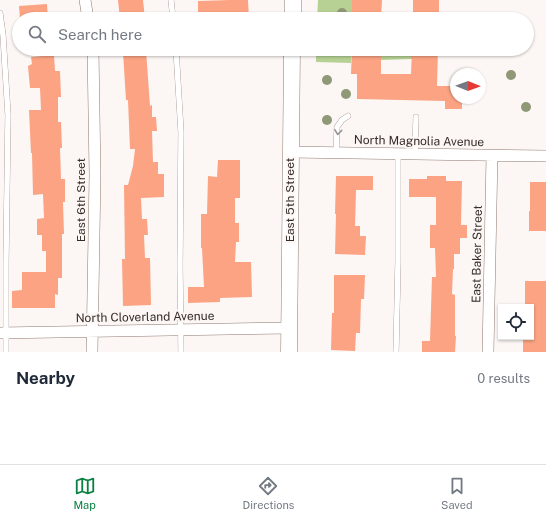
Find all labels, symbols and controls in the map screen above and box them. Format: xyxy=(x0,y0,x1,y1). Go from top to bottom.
search box xyxy=(12,12,534,56)
icon: search xyxy=(26,23,48,45)
text: Search here xyxy=(58,26,142,43)
north arrow xyxy=(450,68,486,104)
one-way arrow xyxy=(333,129,342,135)
street label: North Magnolia Avenue xyxy=(354,133,485,149)
street label: East 6th Street xyxy=(74,157,88,242)
street label: East 5th Street xyxy=(283,157,297,242)
street label: East Baker Street xyxy=(469,205,485,303)
map controls xyxy=(498,304,534,340)
button: locate xyxy=(498,304,534,340)
street label: North Cloverland Avenue xyxy=(75,309,215,325)
text: Nearby xyxy=(16,368,75,388)
text: 0 results xyxy=(477,371,530,386)
tab: Map xyxy=(73,475,96,511)
tab: Directions xyxy=(243,475,294,511)
tab: Saved xyxy=(441,475,473,511)

